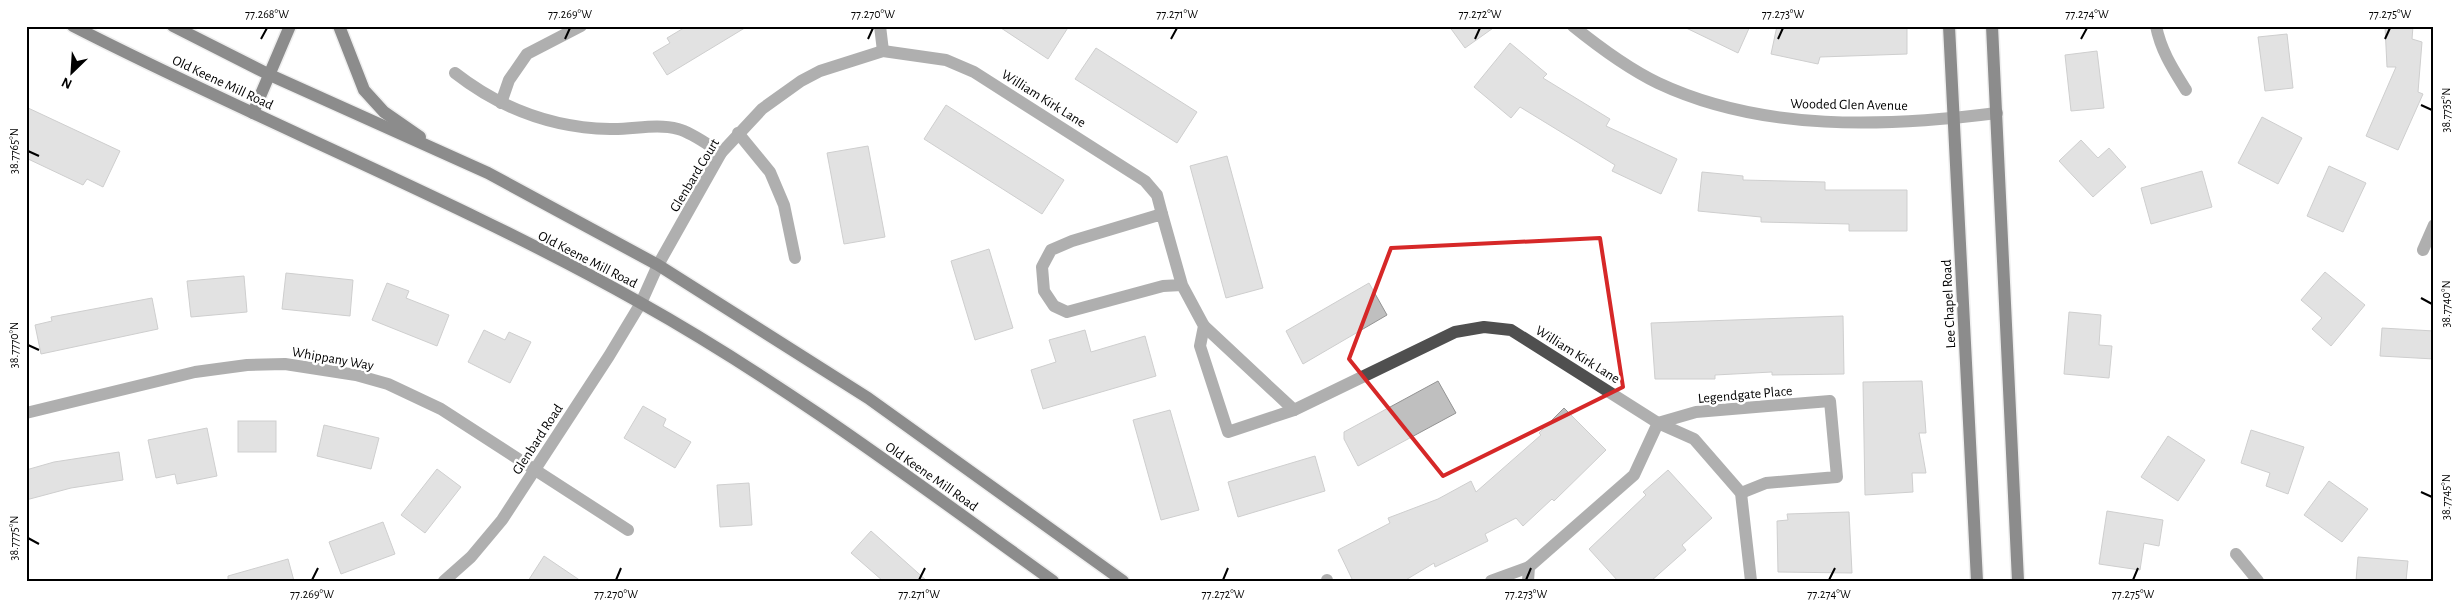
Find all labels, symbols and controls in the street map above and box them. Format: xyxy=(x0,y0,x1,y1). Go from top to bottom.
text: 77.268°W xyxy=(245,8,289,20)
text: 77.269°W xyxy=(548,8,592,20)
text: 77.270°W xyxy=(851,8,895,20)
text: 77.271°W xyxy=(1156,8,1198,20)
text: 77.272°W xyxy=(1458,8,1502,20)
text: 77.273°W xyxy=(1762,8,1805,20)
text: 77.274°W xyxy=(2065,8,2109,20)
text: 77.275°W xyxy=(2369,8,2412,20)
north arrow xyxy=(48,48,98,98)
street label: Old Keene Mill Road xyxy=(170,53,275,112)
street label: William Kirk Lane xyxy=(999,67,1088,130)
text: N xyxy=(60,74,74,91)
text: 38.7735°N xyxy=(2440,87,2452,133)
street label: Wooded Glen Avenue xyxy=(1790,97,1908,113)
text: 38.7765°N xyxy=(8,128,20,174)
street label: Glenbard Court xyxy=(668,136,722,215)
street label: Old Keene Mill Road xyxy=(536,229,640,291)
street label: Lee Chapel Road xyxy=(1940,259,1958,349)
text: 38.7740°N xyxy=(2440,280,2452,328)
text: 38.7770°N xyxy=(8,322,20,368)
street label: William Kirk Lane xyxy=(1533,323,1622,386)
street label: Whippany Way xyxy=(291,345,375,373)
street label: Legendgate Place xyxy=(1697,384,1793,406)
street label: Glenbard Road xyxy=(510,402,566,477)
street label: Old Keene Mill Road xyxy=(882,440,980,514)
text: 38.7745°N xyxy=(2440,474,2452,520)
text: 38.7775°N xyxy=(8,515,20,561)
text: 77.269°W xyxy=(290,588,334,600)
text: 77.270°W xyxy=(594,588,638,600)
text: 77.271°W xyxy=(898,588,940,600)
text: 77.272°W xyxy=(1201,588,1245,600)
text: 77.273°W xyxy=(1505,588,1548,600)
text: 77.274°W xyxy=(1807,588,1851,600)
text: 77.275°W xyxy=(2112,588,2155,600)

